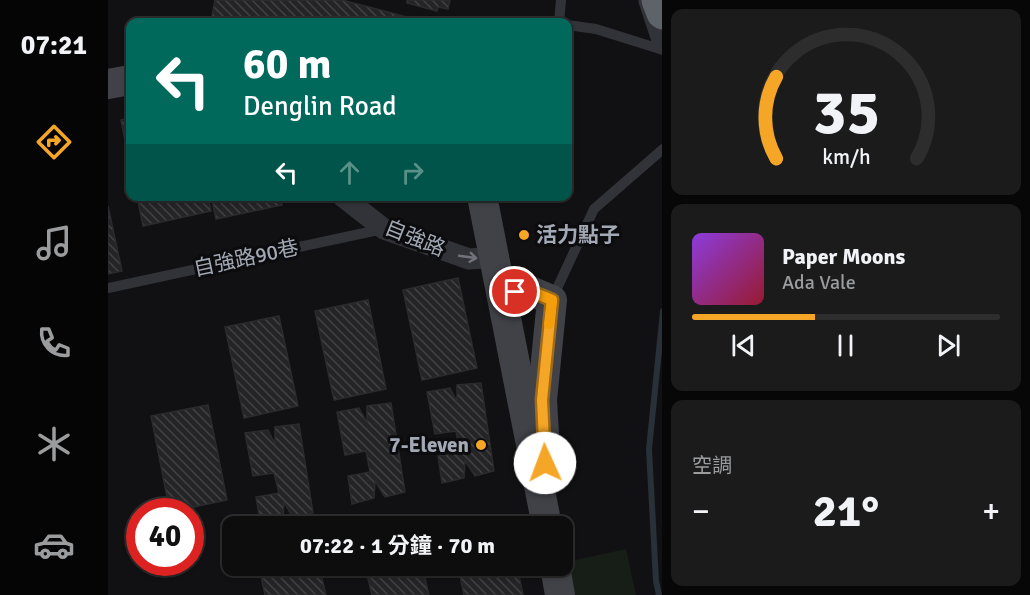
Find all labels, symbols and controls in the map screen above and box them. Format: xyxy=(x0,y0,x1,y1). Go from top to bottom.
text: 07:21 xyxy=(21,29,87,62)
text: 60 m xyxy=(243,39,332,90)
icon: left xyxy=(144,42,222,120)
text: 35 xyxy=(812,74,880,151)
text: Denglin Road xyxy=(243,90,397,123)
icon: directions xyxy=(33,121,75,163)
text: km/h xyxy=(822,145,870,171)
icon: left xyxy=(270,156,303,189)
icon: ahead xyxy=(333,156,366,189)
icon: right xyxy=(396,156,429,189)
street label: 自強路 xyxy=(381,214,449,262)
icon: music xyxy=(33,222,75,264)
place label: 活力點子 xyxy=(536,222,620,248)
marker: 活力點子 xyxy=(517,228,531,242)
street label: 自強路90巷 xyxy=(191,234,301,282)
text: Paper Moons xyxy=(782,243,905,270)
one-way arrow xyxy=(458,251,478,262)
pin xyxy=(489,266,540,317)
text: Ada Vale xyxy=(782,270,856,295)
icon: arrive xyxy=(498,275,531,308)
icon: phone xyxy=(33,322,75,364)
icon: previous xyxy=(727,329,760,362)
icon: pause xyxy=(829,329,862,362)
icon: next xyxy=(932,329,965,362)
icon: climate xyxy=(33,423,75,465)
position arrow xyxy=(513,431,577,495)
place label: 7-Eleven xyxy=(389,432,469,458)
marker: 7-Eleven xyxy=(474,438,488,452)
text: 空調 xyxy=(692,453,732,478)
text: 21° xyxy=(813,484,879,539)
text: − xyxy=(692,491,710,532)
text: + xyxy=(982,491,1000,532)
speed limit sign: 40 xyxy=(126,498,204,576)
icon: car xyxy=(33,524,75,566)
text: 07:22 · 1 分鐘 · 70 m xyxy=(300,532,495,559)

